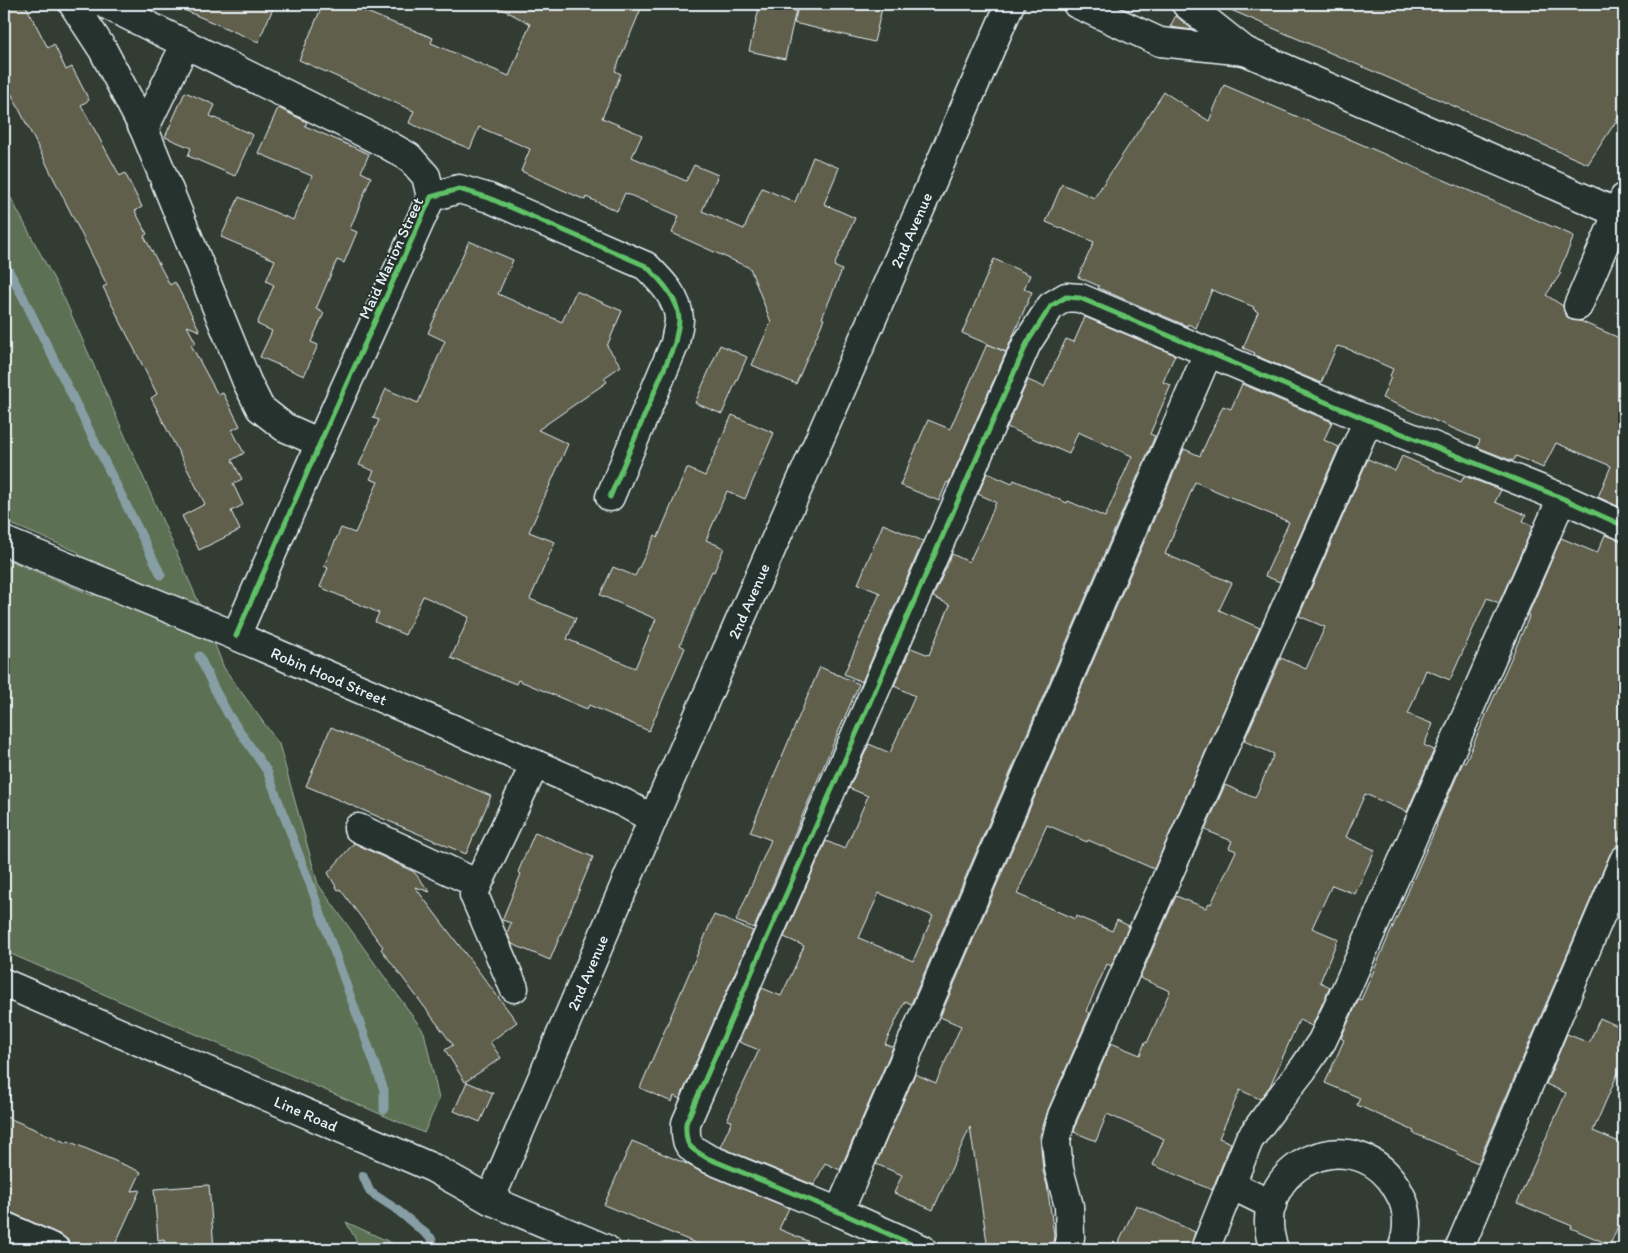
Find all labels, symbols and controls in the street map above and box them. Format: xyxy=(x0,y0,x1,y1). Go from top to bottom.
street label: 2nd Avenue xyxy=(886,189,936,271)
street label: Maid Marion Street xyxy=(355,194,427,322)
street label: 2nd Avenue xyxy=(724,560,773,642)
street label: Robin Hood Street xyxy=(268,643,390,709)
street label: 2nd Avenue xyxy=(563,932,612,1013)
street label: Line Road xyxy=(271,1091,341,1136)

